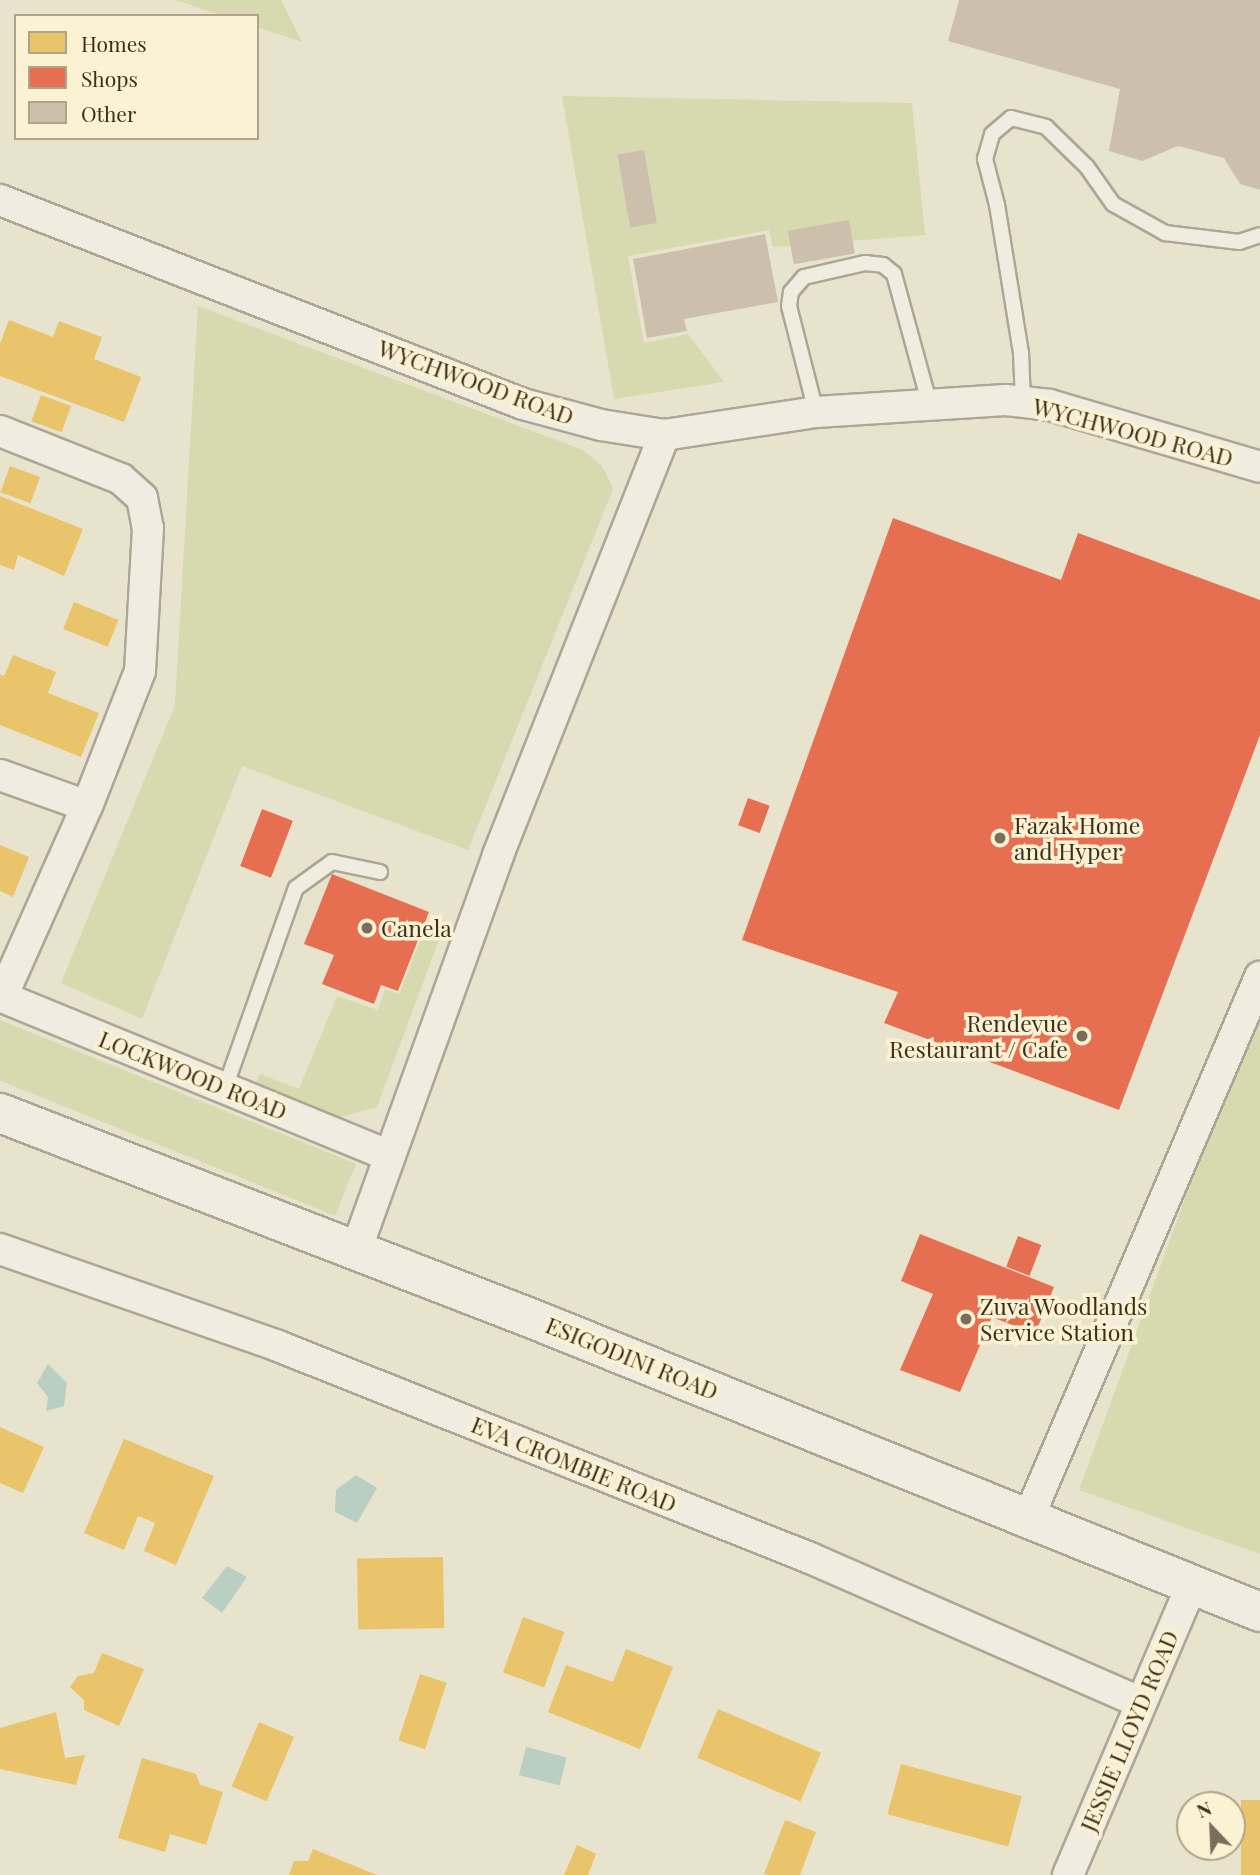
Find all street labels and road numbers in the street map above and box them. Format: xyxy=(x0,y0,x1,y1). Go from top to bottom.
street label: WYCHWOOD ROAD xyxy=(374,334,578,430)
street label: WYCHWOOD ROAD xyxy=(1030,392,1236,472)
street label: LOCKWOOD ROAD xyxy=(95,1025,291,1125)
street label: ESIGODINI ROAD xyxy=(542,1311,722,1405)
street label: EVA CROMBIE ROAD xyxy=(467,1410,681,1518)
street label: JESSIE LLOYD ROAD xyxy=(1074,1626,1184,1836)

